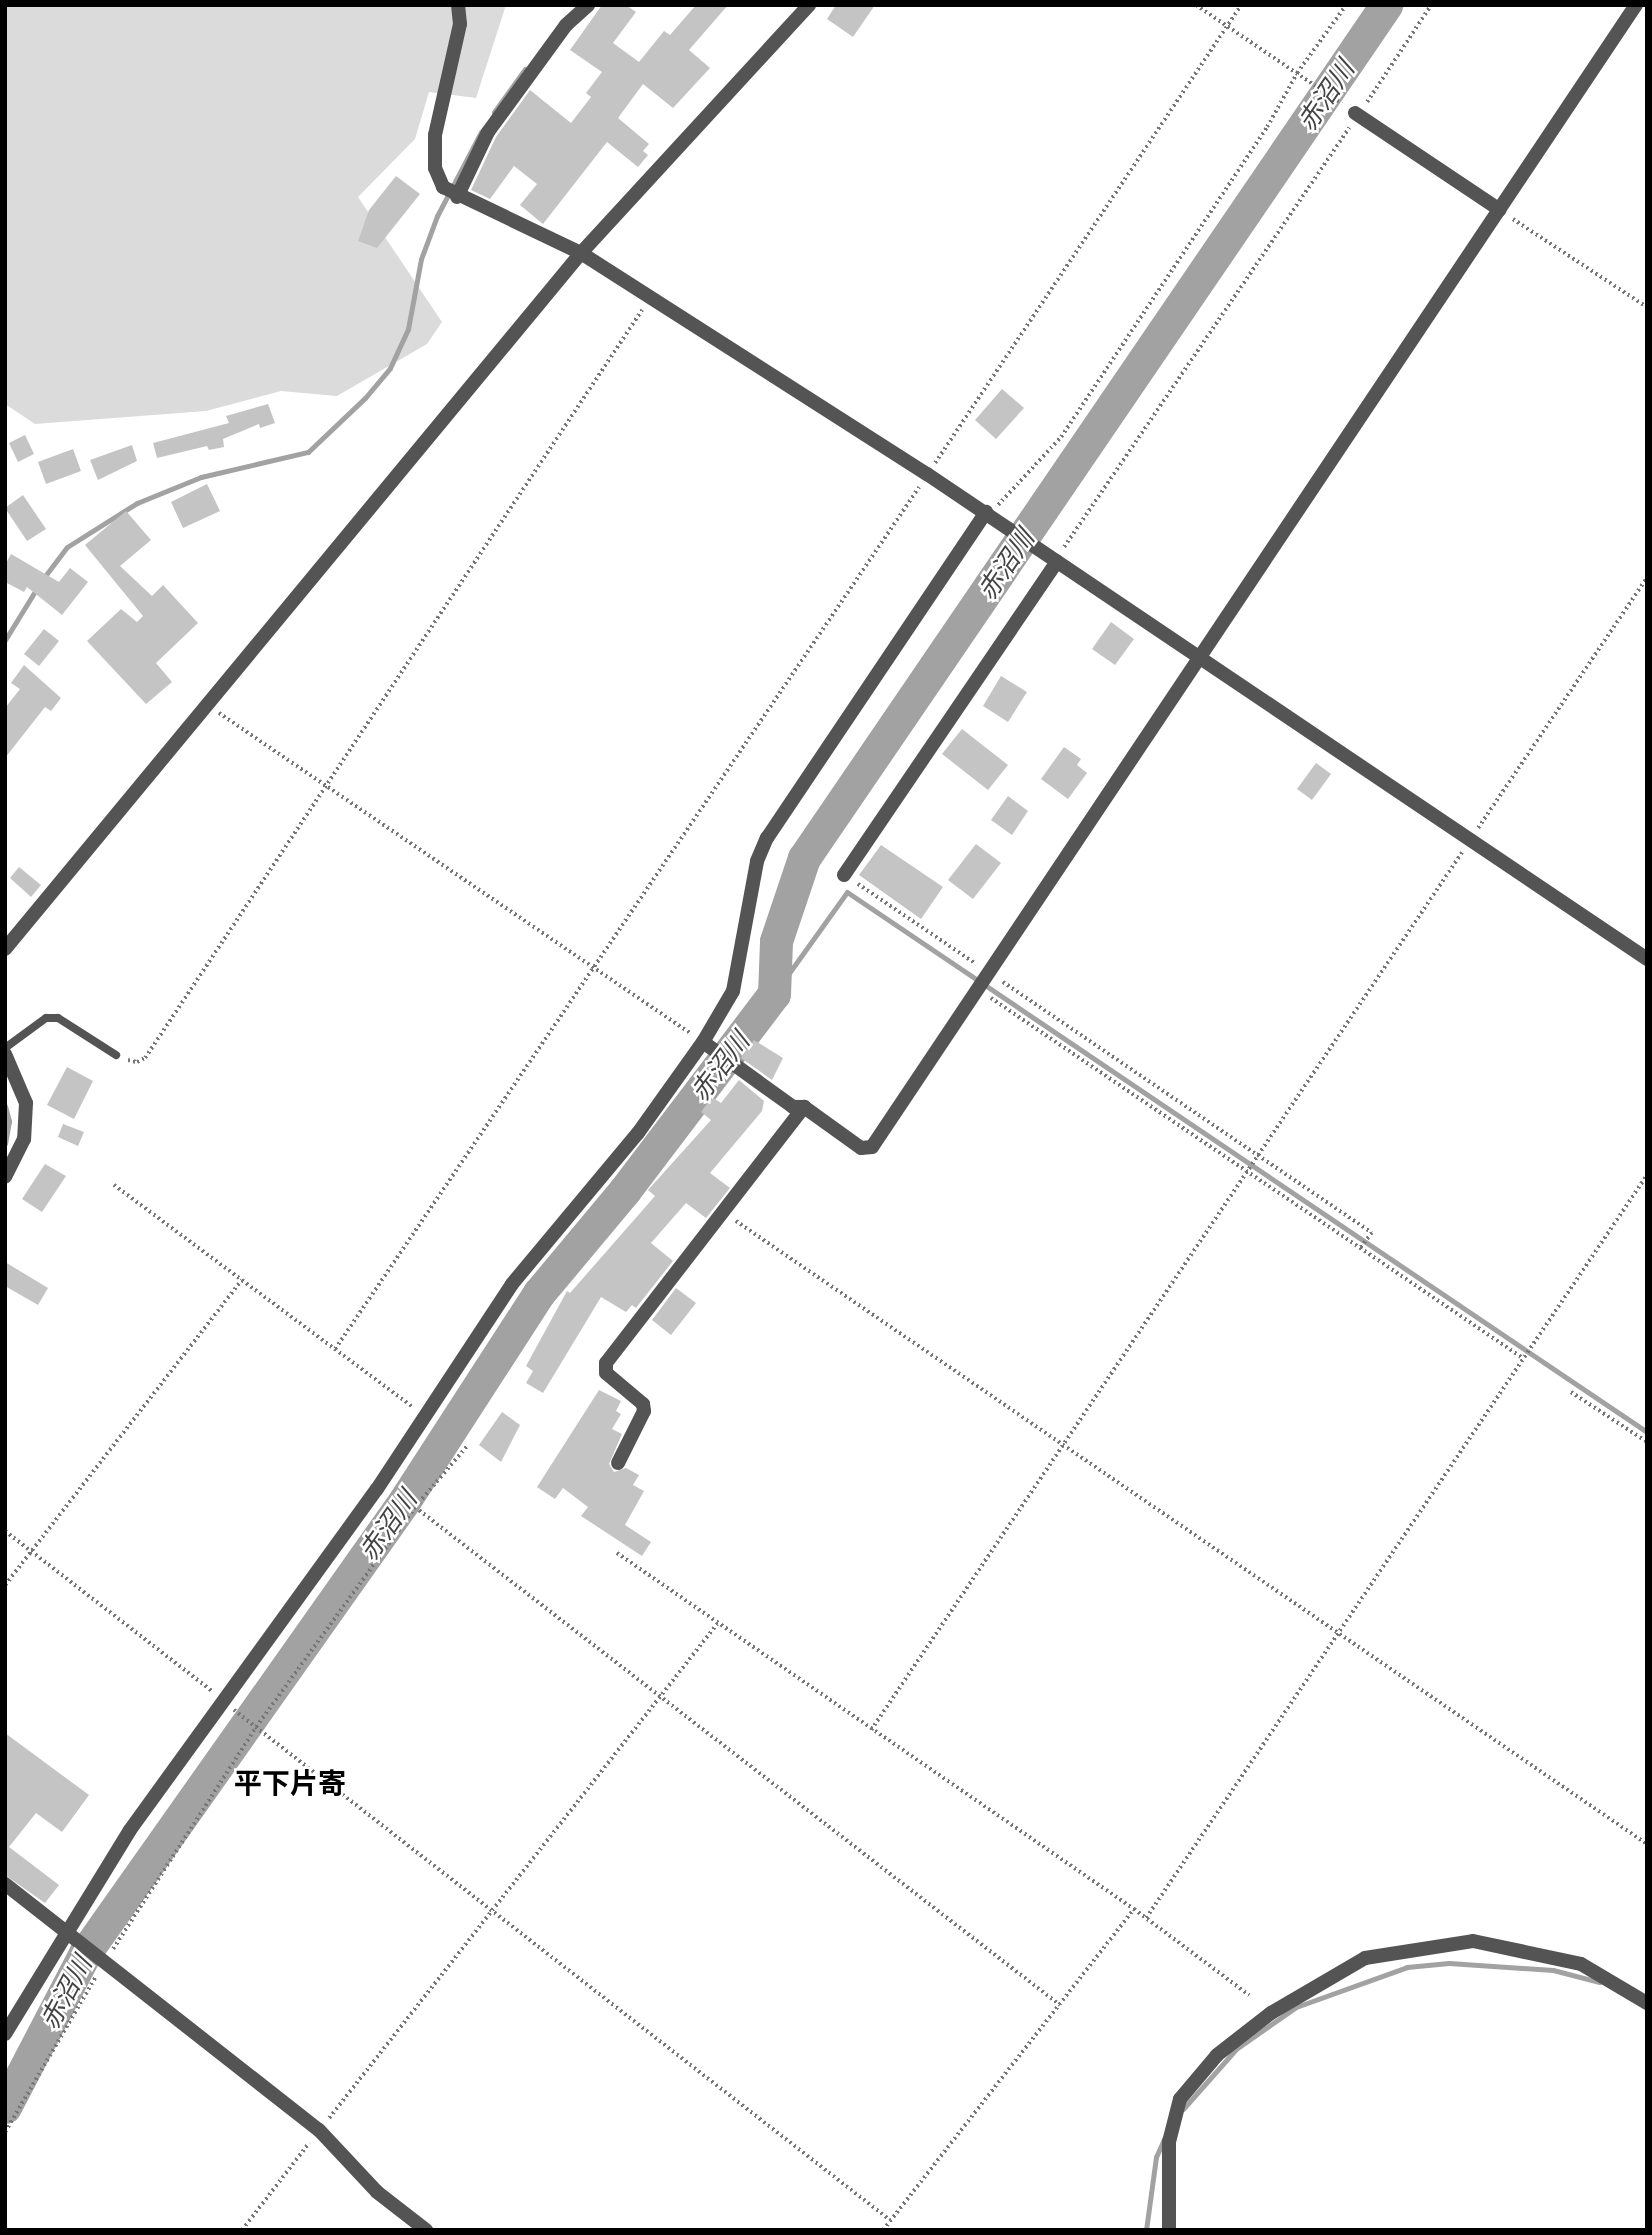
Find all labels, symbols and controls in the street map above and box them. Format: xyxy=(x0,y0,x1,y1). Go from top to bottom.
water label: 赤沼川 xyxy=(1290,54,1360,136)
water label: 赤沼川 xyxy=(970,523,1040,605)
water label: 赤沼川 xyxy=(683,1025,755,1107)
water label: 赤沼川 xyxy=(352,1484,422,1566)
district label: 平下片寄 xyxy=(234,1765,346,1799)
water label: 赤沼川 xyxy=(33,1950,97,2034)

